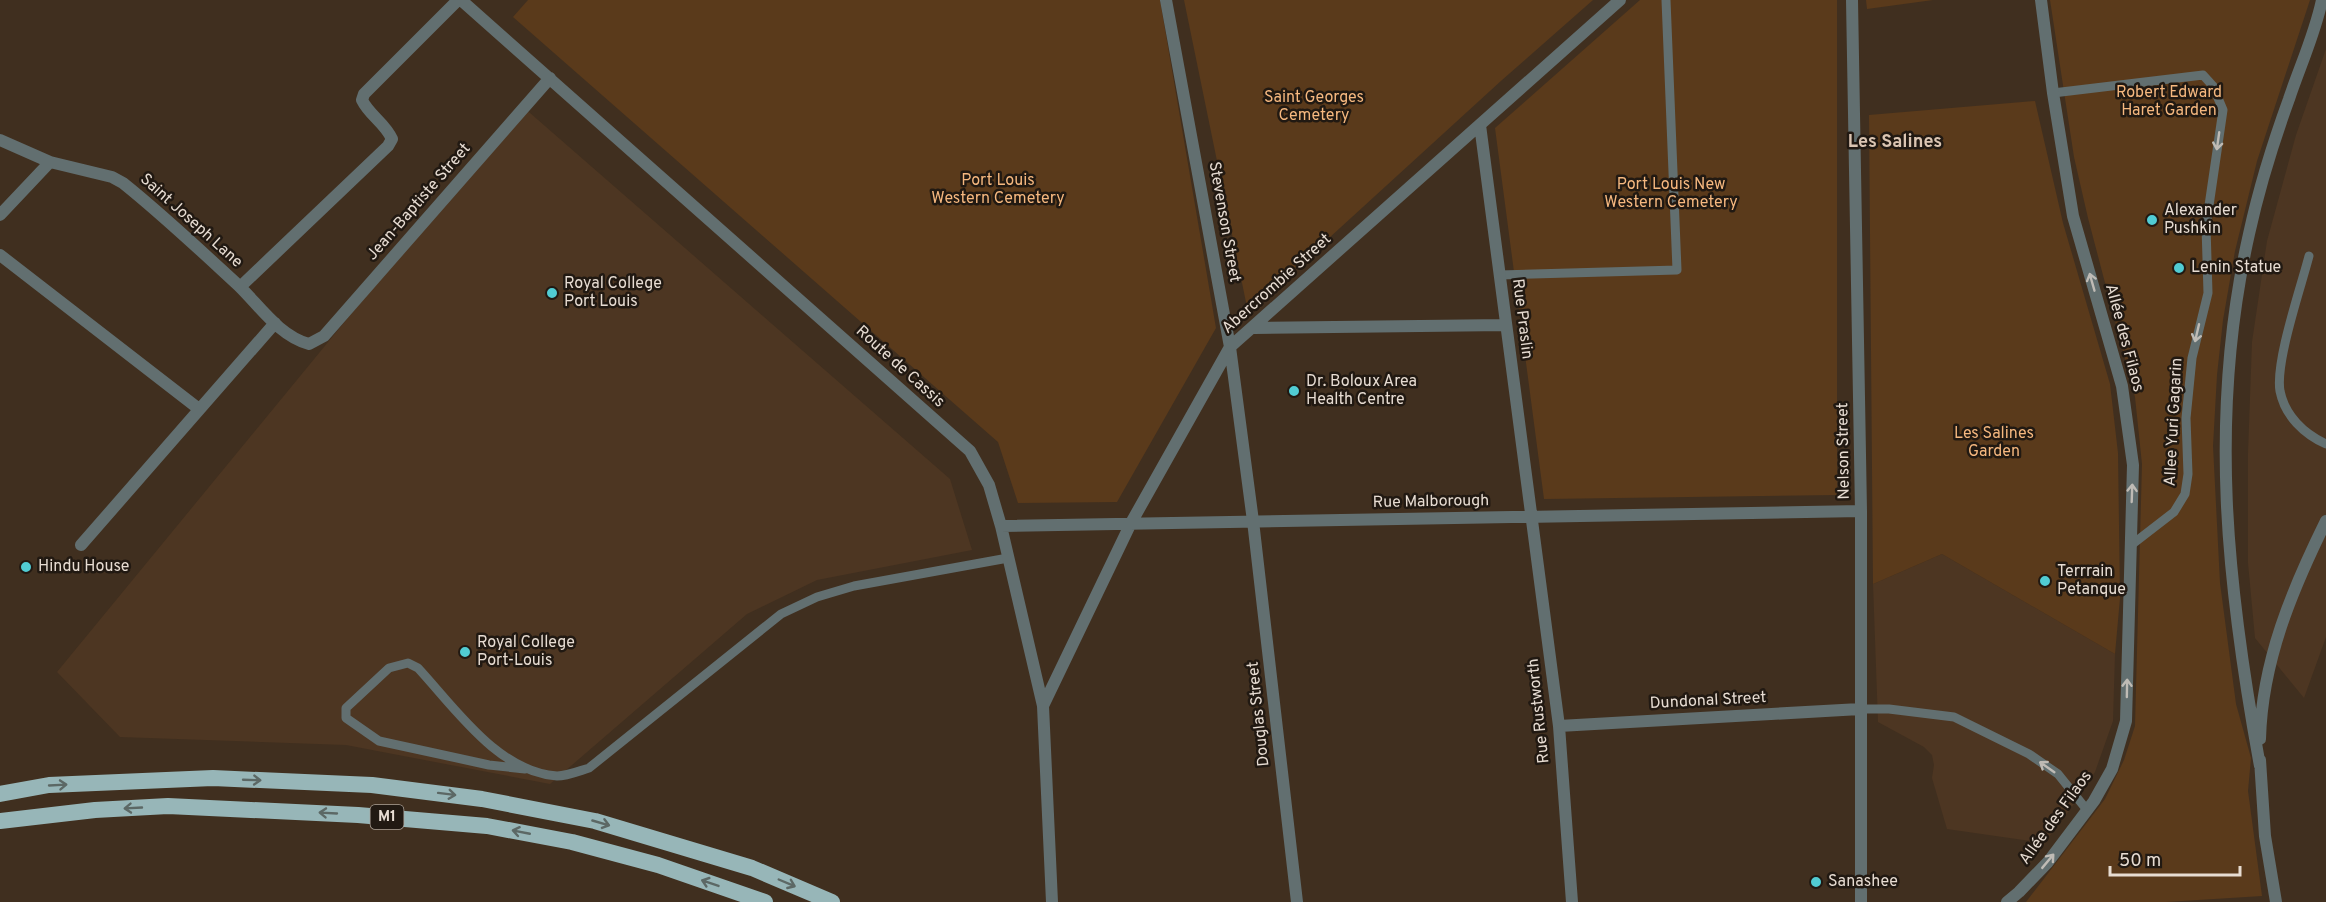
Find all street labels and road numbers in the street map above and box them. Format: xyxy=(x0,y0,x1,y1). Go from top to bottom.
street label: Jean-Baptiste Street xyxy=(363,139,475,265)
street label: Stevenson Street xyxy=(1204,160,1244,284)
street label: Saint Joseph Lane xyxy=(135,170,247,272)
street label: Abercrombie Street xyxy=(1218,230,1336,338)
street label: Rue Praslin xyxy=(1507,278,1537,360)
street label: Allée des Filaos xyxy=(2100,282,2148,394)
street label: Route de Cassis xyxy=(851,322,949,412)
street label: Allee Yuri Gagarin xyxy=(2161,357,2187,487)
street label: Nelson Street xyxy=(1833,402,1855,500)
street label: Rue Malborough xyxy=(1373,491,1489,513)
street label: Rue Rustworth xyxy=(1524,657,1554,765)
street label: Douglas Street xyxy=(1244,660,1274,768)
street label: Dundonal Street xyxy=(1649,688,1767,714)
street label: Allée des Filaos xyxy=(2015,767,2097,869)
road number: M1 xyxy=(370,805,404,829)

